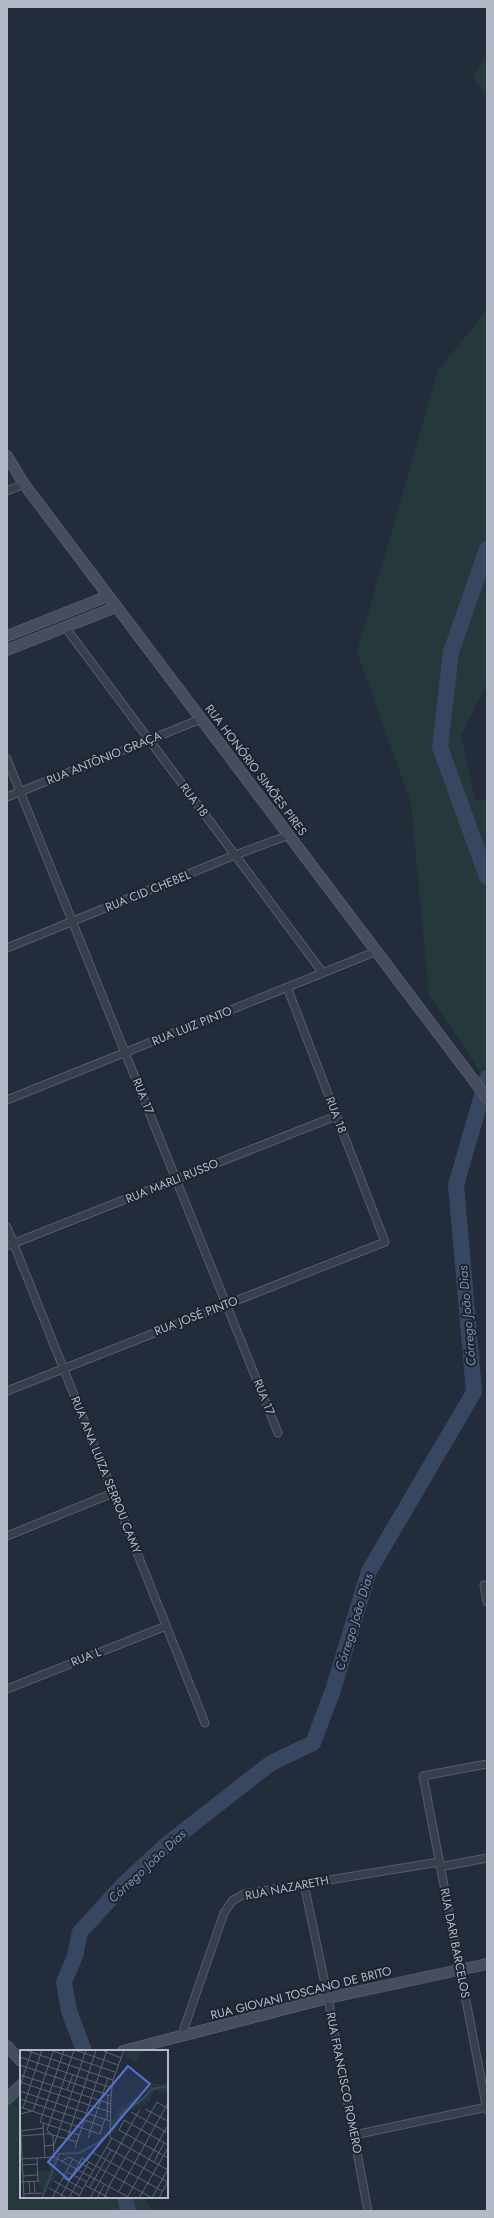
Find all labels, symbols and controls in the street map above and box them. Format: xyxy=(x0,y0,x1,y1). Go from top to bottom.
street label: RUA HONÓRIO SIMÕES PIRES xyxy=(201,701,312,840)
street label: RUA ANTÔNIO GRAÇA xyxy=(44,727,164,789)
street label: RUA 18 xyxy=(175,780,213,820)
street label: RUA CID CHEBEL xyxy=(103,865,194,916)
street label: RUA LUIZ PINTO xyxy=(149,1002,235,1050)
street label: RUA 17 xyxy=(128,1075,159,1117)
street label: RUA 18 xyxy=(321,1094,351,1136)
street label: RUA MARLI RUSSO xyxy=(123,1154,221,1208)
water label: Córrego João Dias xyxy=(453,1264,481,1367)
street label: RUA JOSÉ PINTO xyxy=(152,1292,240,1340)
street label: RUA 17 xyxy=(249,1376,280,1418)
street label: RUA ANA LUIZA SERROU CAMY xyxy=(66,1394,146,1557)
water label: Córrego João Dias xyxy=(330,1570,378,1673)
street label: RUA L xyxy=(68,1643,104,1671)
water label: Córrego João Dias xyxy=(104,1824,191,1907)
street label: RUA NAZARETH xyxy=(244,1871,330,1905)
street label: RUA DARI BARCELOS xyxy=(435,1886,475,2000)
street label: RUA GIOVANI TOSCANO DE BRITO xyxy=(209,1962,393,2024)
street label: RUA FRANCISCO ROMERO xyxy=(321,2011,367,2155)
inset map xyxy=(20,2050,168,2198)

